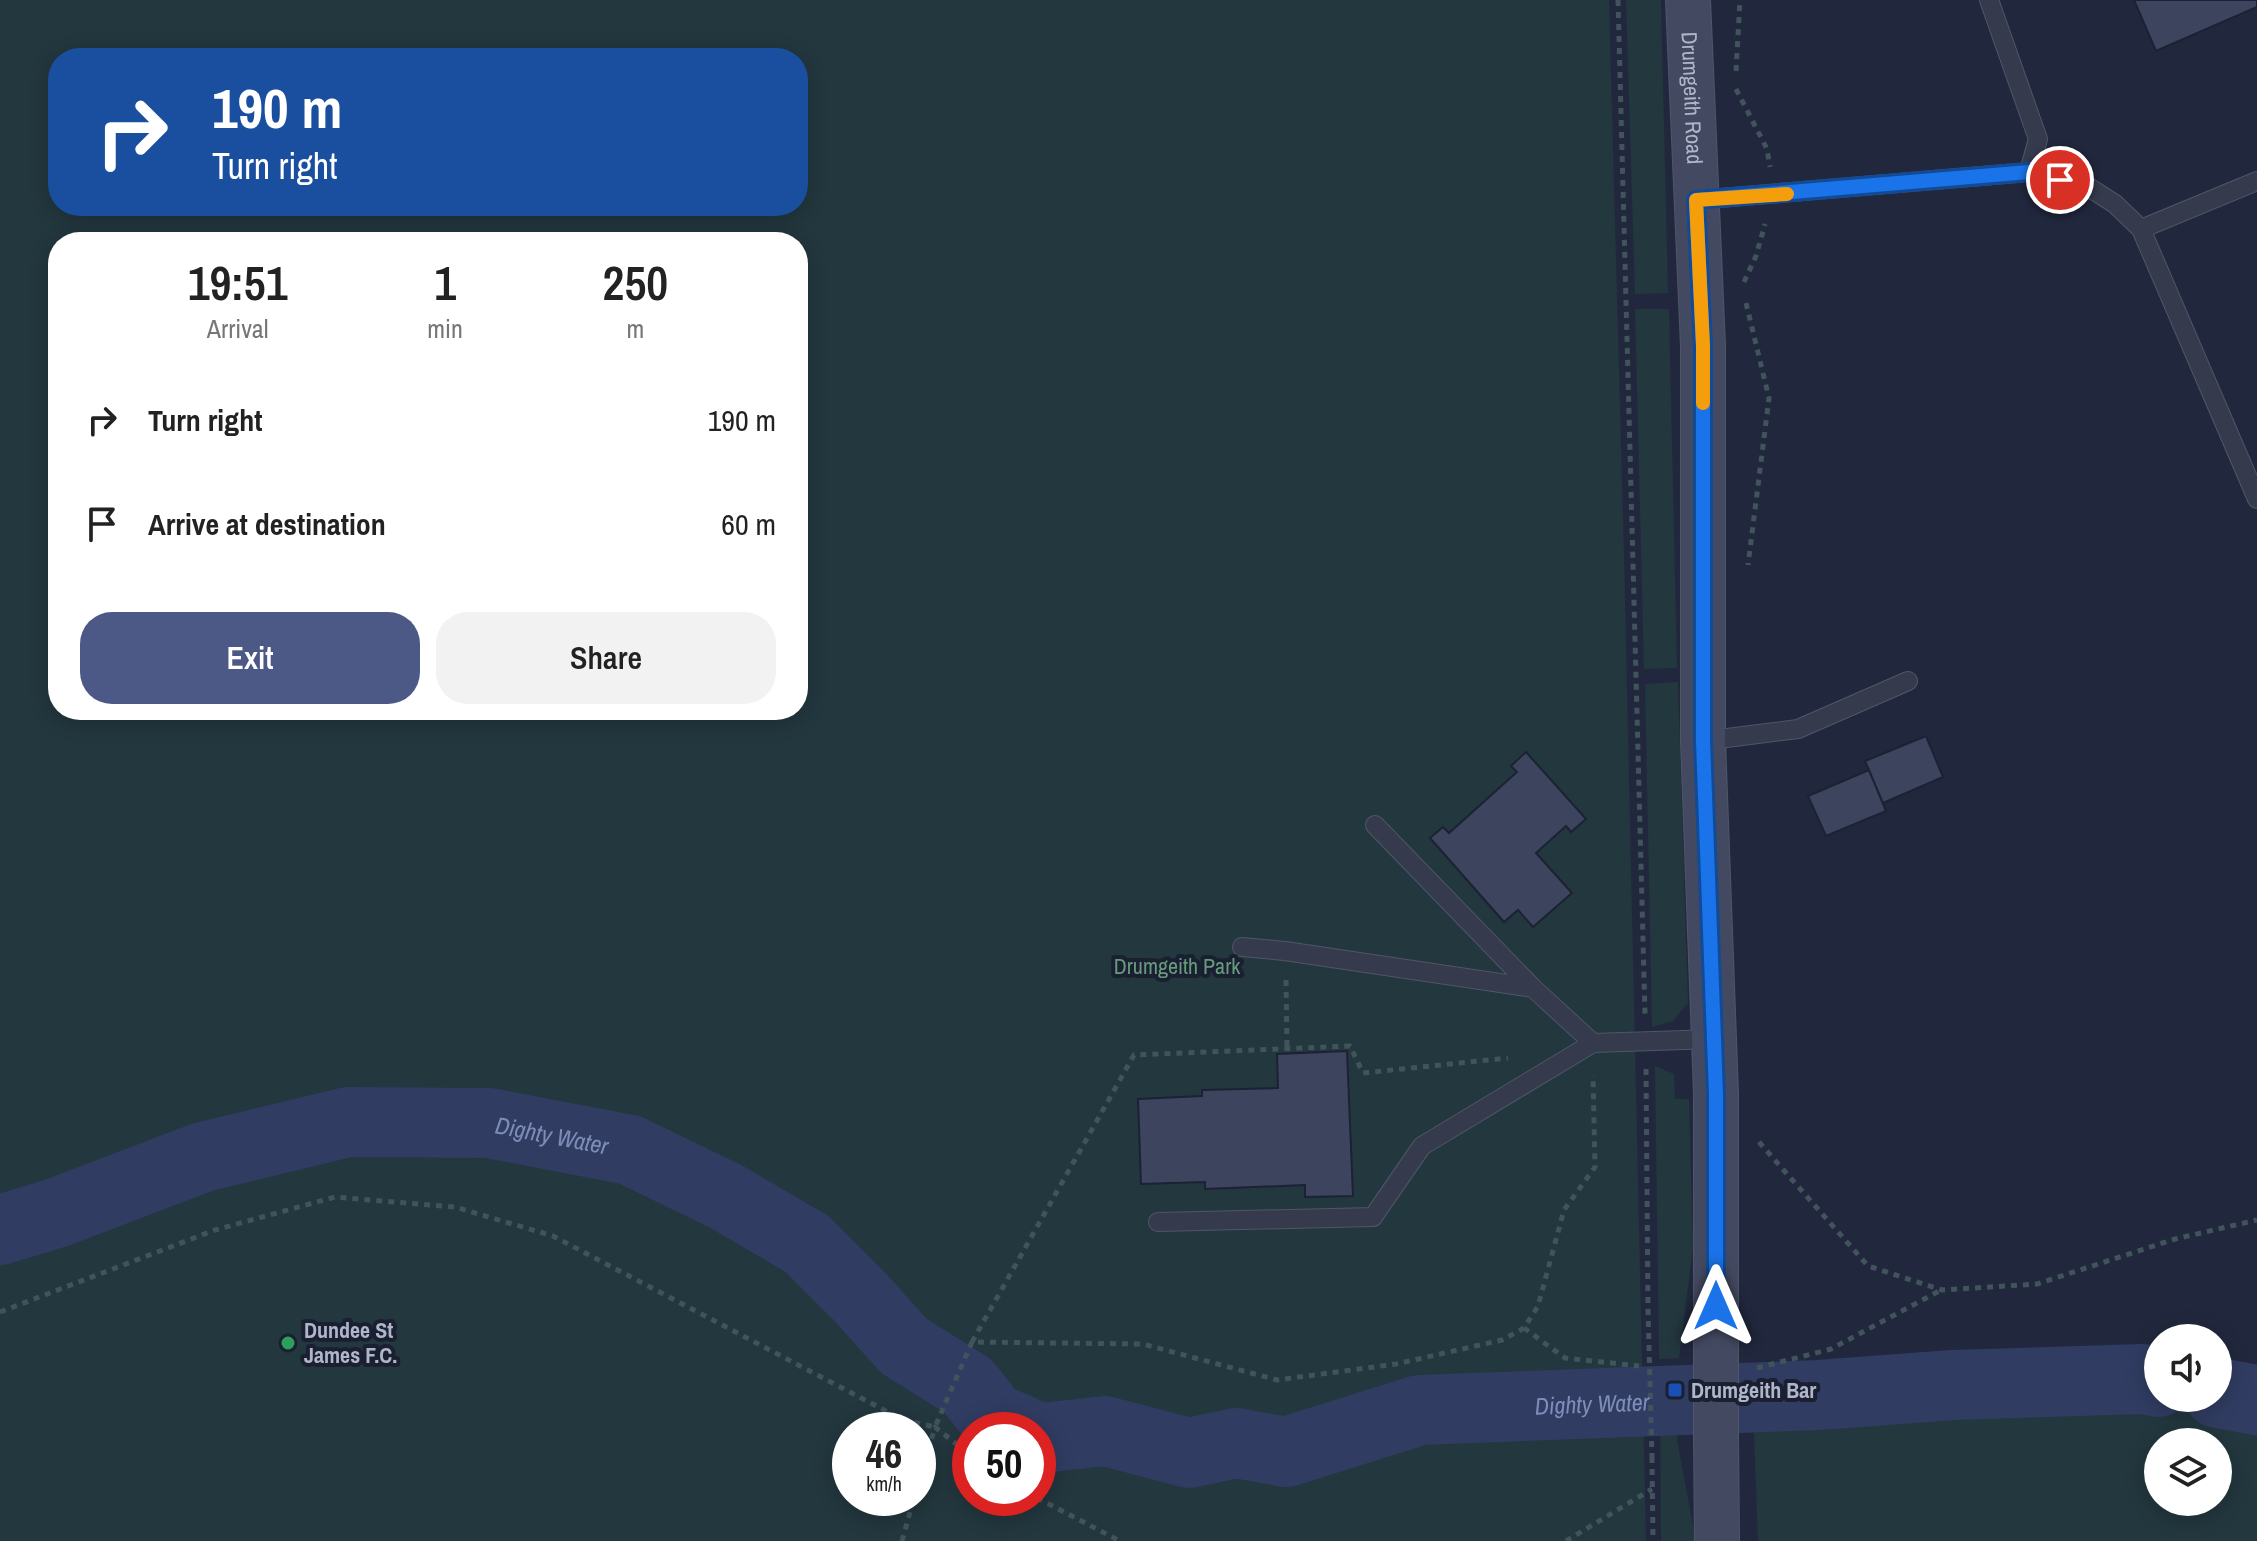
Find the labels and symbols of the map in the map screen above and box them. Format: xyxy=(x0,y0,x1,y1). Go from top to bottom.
street label: Drumgeith Road xyxy=(1674,31,1710,165)
pin xyxy=(2026,146,2094,214)
park label: Drumgeith Park xyxy=(1114,951,1241,981)
water label: Dighty Water xyxy=(493,1109,613,1162)
position arrow xyxy=(1674,1264,1758,1348)
place label: Dundee St James F.C. xyxy=(304,1315,397,1370)
marker: Dundee St James F.C. xyxy=(279,1334,297,1352)
place label: Drumgeith Bar xyxy=(1691,1375,1816,1405)
marker: Drumgeith Bar xyxy=(1666,1381,1684,1399)
water label: Dighty Water xyxy=(1534,1385,1651,1422)
speed limit sign: 50 xyxy=(952,1412,1056,1516)

